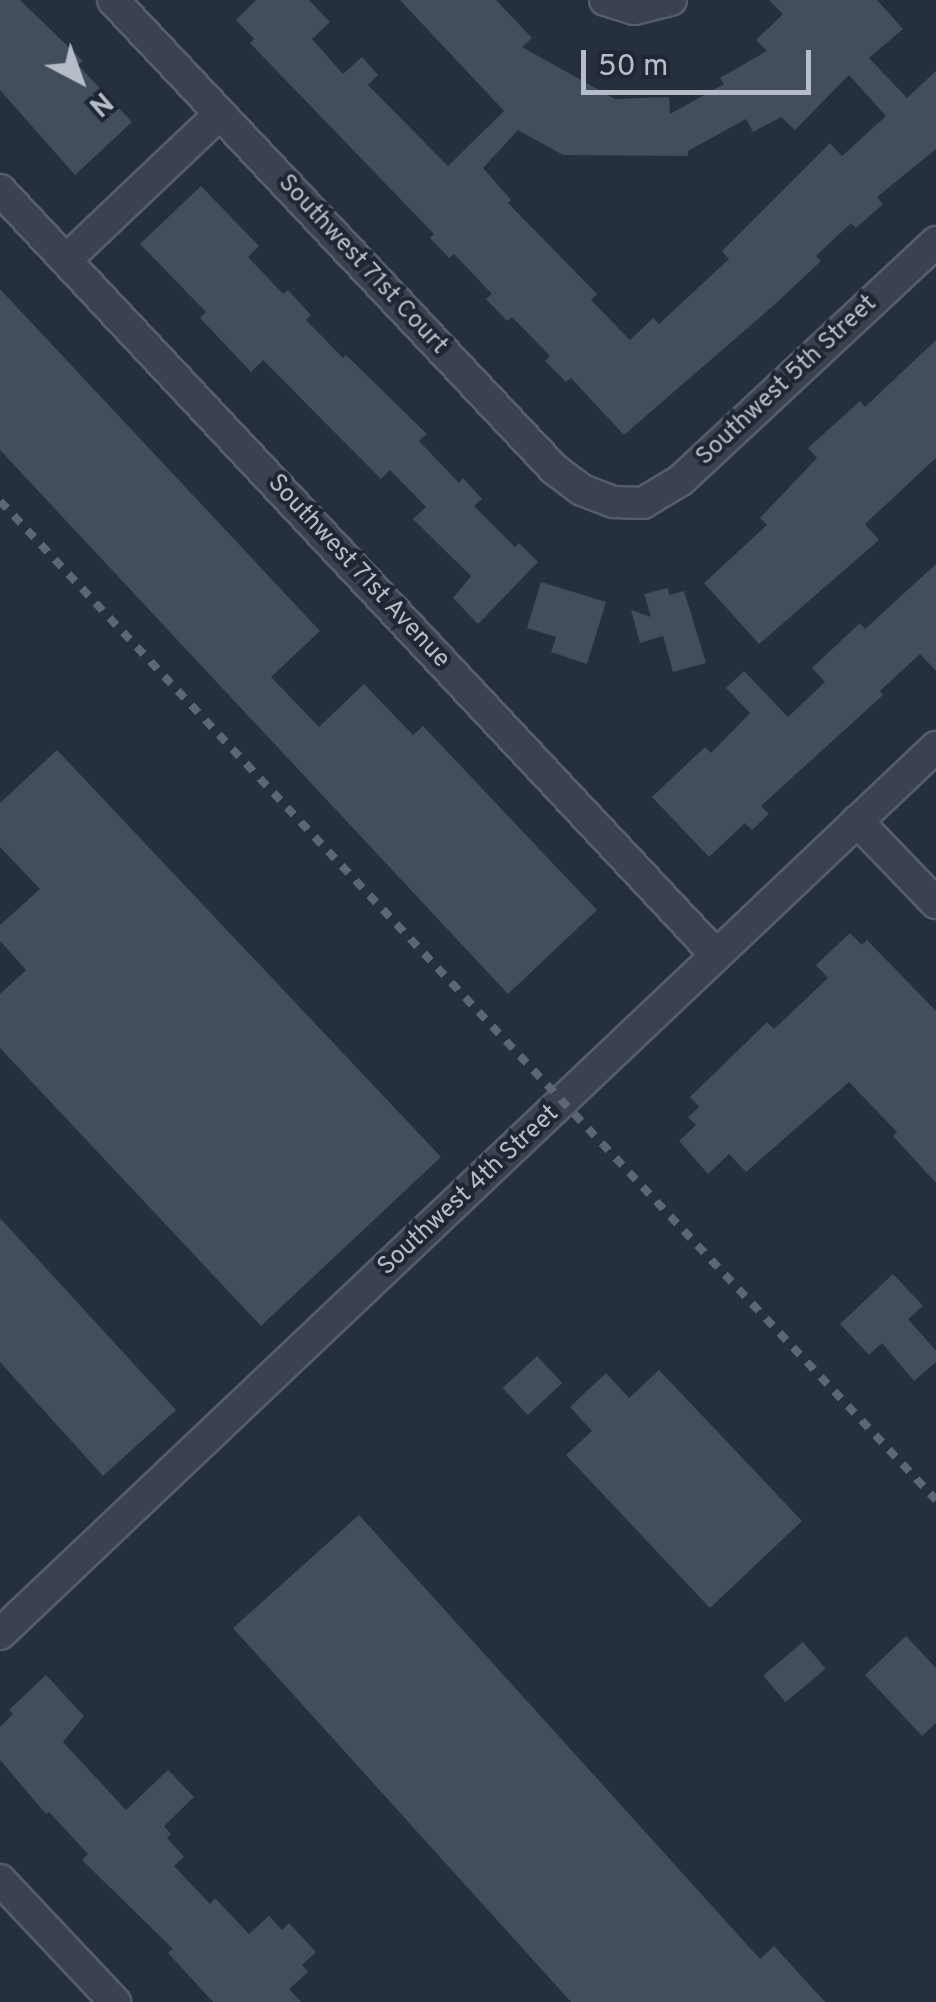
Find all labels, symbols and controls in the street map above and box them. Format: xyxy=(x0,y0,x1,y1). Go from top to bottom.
north arrow xyxy=(30,30,130,130)
scale bar xyxy=(586,30,816,92)
text: 50 m xyxy=(598,49,668,86)
text: N xyxy=(80,82,119,123)
street label: Southwest 71st Court xyxy=(271,168,453,362)
street label: Southwest 5th Street xyxy=(690,289,884,473)
street label: Southwest 71st Avenue xyxy=(260,468,456,676)
street label: Southwest 4th Street xyxy=(372,1099,566,1283)

